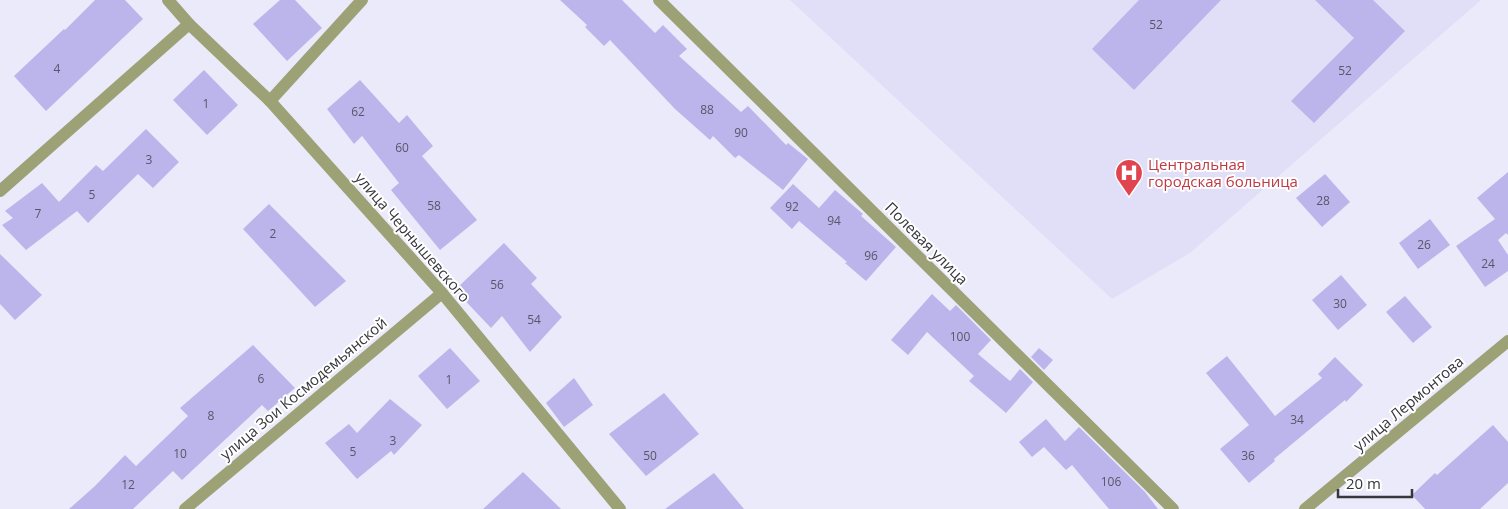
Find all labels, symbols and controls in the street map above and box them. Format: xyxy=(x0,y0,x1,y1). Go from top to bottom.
house number: 52 xyxy=(1149,16,1163,33)
house number: 4 xyxy=(54,60,61,77)
house number: 52 xyxy=(1338,62,1352,79)
house number: 1 xyxy=(203,95,209,112)
house number: 88 xyxy=(700,101,714,118)
house number: 62 xyxy=(351,103,365,120)
house number: 90 xyxy=(734,124,748,141)
house number: 60 xyxy=(395,139,409,156)
house number: 3 xyxy=(146,151,153,168)
place label: Центральная городская больница xyxy=(1148,154,1298,191)
hospital icon: Центральная городская больница xyxy=(1114,158,1144,197)
street label: улица Чернышевского xyxy=(351,168,475,306)
house number: 5 xyxy=(89,186,96,203)
house number: 28 xyxy=(1316,192,1330,209)
house number: 58 xyxy=(427,197,441,214)
street label: Полевая улица xyxy=(881,197,973,289)
house number: 92 xyxy=(785,198,799,215)
house number: 7 xyxy=(35,205,42,222)
house number: 94 xyxy=(827,212,841,229)
house number: 2 xyxy=(270,225,277,242)
house number: 26 xyxy=(1417,236,1431,253)
house number: 96 xyxy=(864,247,878,264)
house number: 24 xyxy=(1481,255,1495,272)
house number: 56 xyxy=(490,276,504,293)
house number: 30 xyxy=(1333,295,1347,312)
house number: 54 xyxy=(527,311,541,328)
street label: улица Зои Космодемьянской xyxy=(215,312,391,464)
house number: 100 xyxy=(950,328,970,345)
street label: улица Лермонтова xyxy=(1349,351,1467,455)
house number: 6 xyxy=(258,370,265,387)
house number: 1 xyxy=(446,371,452,388)
house number: 8 xyxy=(208,407,215,424)
house number: 34 xyxy=(1290,411,1304,428)
house number: 3 xyxy=(390,432,397,449)
house number: 5 xyxy=(350,443,357,460)
house number: 10 xyxy=(173,445,187,462)
house number: 50 xyxy=(643,447,657,464)
house number: 36 xyxy=(1241,447,1255,464)
scale bar xyxy=(1338,466,1412,498)
house number: 106 xyxy=(1101,473,1121,490)
text: 20 m xyxy=(1346,473,1381,493)
house number: 12 xyxy=(121,476,135,493)

